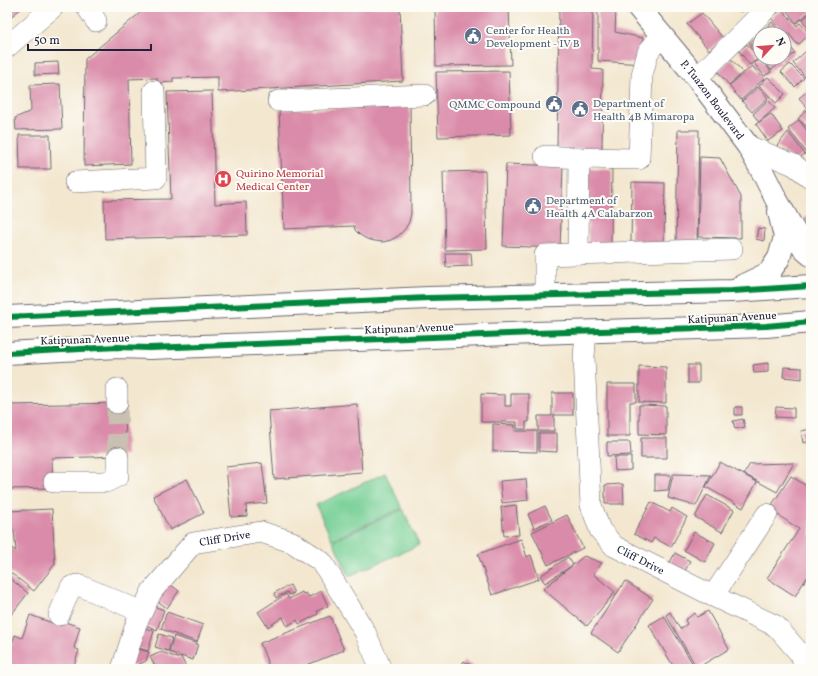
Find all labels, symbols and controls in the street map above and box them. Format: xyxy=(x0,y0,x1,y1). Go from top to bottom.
place label: Center for Health Development - IV B xyxy=(486,24,580,52)
scale bar xyxy=(28,26,151,52)
public building icon: Center for Health Development - IV B xyxy=(463,26,483,46)
north arrow xyxy=(752,26,792,66)
text: 50 m xyxy=(34,33,60,49)
text: N xyxy=(771,35,788,49)
street label: P. Tuazon Boulevard xyxy=(676,57,747,144)
public building icon: QMMC Compound xyxy=(544,94,564,114)
place label: Department of Health 4B Mimaropa xyxy=(593,97,695,125)
place label: QMMC Compound xyxy=(449,98,541,113)
public building icon: Department of Health 4B Mimaropa xyxy=(570,99,590,119)
place label: Quirino Memorial Medical Center xyxy=(236,167,324,195)
hospital icon: Quirino Memorial Medical Center xyxy=(213,169,233,189)
place label: Department of Health 4A Calabarzon xyxy=(546,194,653,222)
public building icon: Department of Health 4A Calabarzon xyxy=(523,196,543,216)
street label: Katipunan Avenue xyxy=(687,309,777,328)
street label: Katipunan Avenue xyxy=(364,320,454,339)
street label: Katipunan Avenue xyxy=(40,331,130,350)
street label: Cliff Drive xyxy=(198,528,251,551)
street label: Cliff Drive xyxy=(614,543,666,579)

